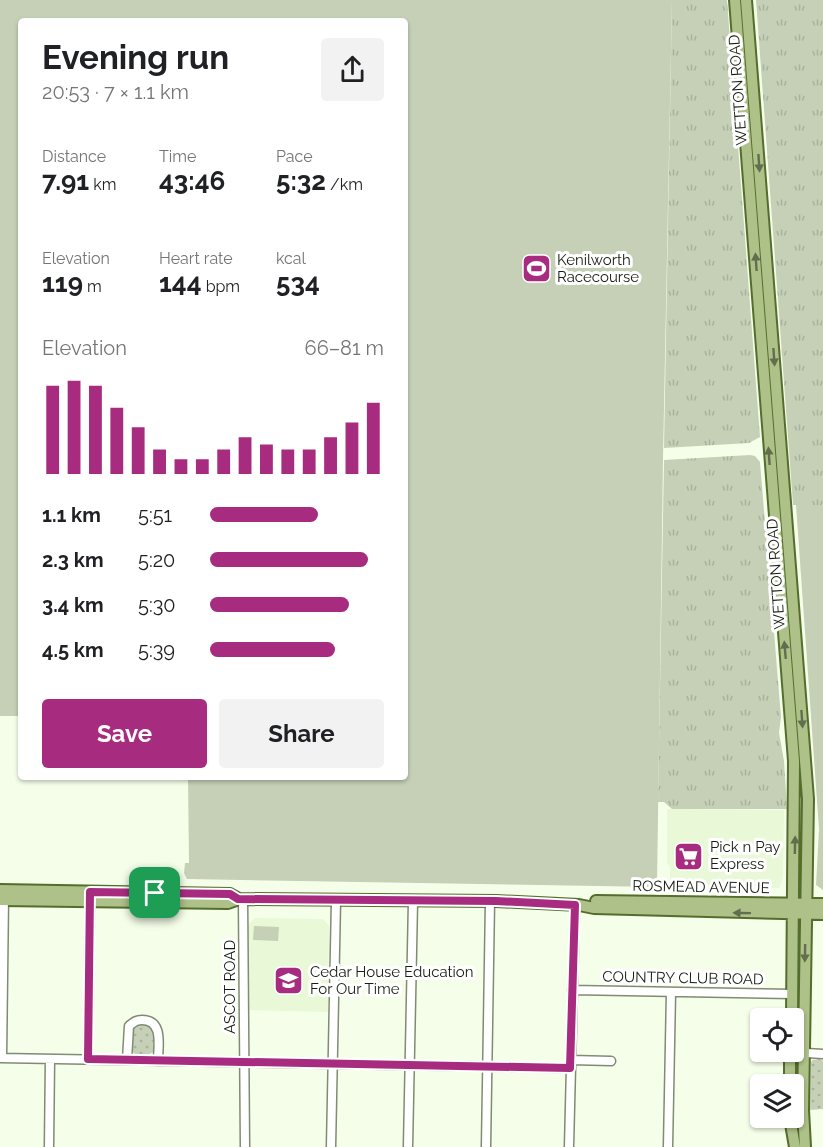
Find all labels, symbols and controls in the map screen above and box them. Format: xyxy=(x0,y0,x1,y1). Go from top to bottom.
street label: WETTON ROAD xyxy=(725,34,751,146)
text: Evening run xyxy=(42,38,229,77)
button: share xyxy=(321,38,384,101)
text: 20:53 · 7 × 1.1 km xyxy=(42,80,189,104)
text: Distance xyxy=(42,147,106,166)
text: Time xyxy=(159,147,196,166)
text: Pace xyxy=(276,147,313,166)
one-way arrow xyxy=(754,154,764,173)
text: 7.91 xyxy=(42,166,89,196)
text: 43:46 xyxy=(159,166,225,196)
text: 5:32 xyxy=(276,166,326,196)
text: km xyxy=(89,175,116,194)
text: /km xyxy=(326,175,363,194)
text: Elevation xyxy=(42,249,110,268)
text: Heart rate xyxy=(159,249,233,268)
text: kcal xyxy=(276,249,306,268)
place label: Kenilworth Racecourse xyxy=(557,251,639,286)
one-way arrow xyxy=(751,252,761,271)
sports icon: Kenilworth Racecourse xyxy=(520,253,552,285)
text: 119 xyxy=(42,268,83,298)
text: 144 xyxy=(159,268,202,298)
text: 534 xyxy=(276,268,320,298)
text: m xyxy=(83,277,102,296)
text: bpm xyxy=(202,277,240,296)
text: Elevation xyxy=(42,336,127,360)
text: 66–81 m xyxy=(305,336,384,360)
one-way arrow xyxy=(769,348,779,367)
one-way arrow xyxy=(765,447,774,466)
text: 1.1 km xyxy=(42,503,101,527)
text: 5:51 xyxy=(138,503,172,527)
street label: WETTON ROAD xyxy=(763,518,789,630)
text: 2.3 km xyxy=(42,548,104,572)
text: 5:20 xyxy=(138,548,175,572)
text: 3.4 km xyxy=(42,593,104,617)
text: 5:30 xyxy=(138,593,176,617)
text: 4.5 km xyxy=(42,638,104,662)
text: 5:39 xyxy=(138,638,175,662)
one-way arrow xyxy=(780,641,790,660)
button: Save xyxy=(42,699,207,768)
button: Share xyxy=(219,699,384,768)
one-way arrow xyxy=(797,710,807,729)
one-way arrow xyxy=(790,836,800,855)
place label: Pick n Pay Express xyxy=(710,838,781,873)
supermarket icon: Pick n Pay Express xyxy=(673,840,705,872)
pin xyxy=(129,867,180,918)
icon: arrive xyxy=(138,876,171,909)
street label: ROSMEAD AVENUE xyxy=(632,877,770,897)
one-way arrow xyxy=(733,909,752,918)
street label: ASCOT ROAD xyxy=(221,940,239,1034)
one-way arrow xyxy=(801,944,810,963)
place label: Cedar House Education For Our Time xyxy=(310,963,473,998)
school or university icon: Cedar House Education For Our Time xyxy=(273,965,305,997)
street label: COUNTRY CLUB ROAD xyxy=(602,968,764,988)
map controls xyxy=(750,1008,804,1128)
button: locate xyxy=(750,1008,804,1062)
button: layers xyxy=(750,1074,804,1128)

